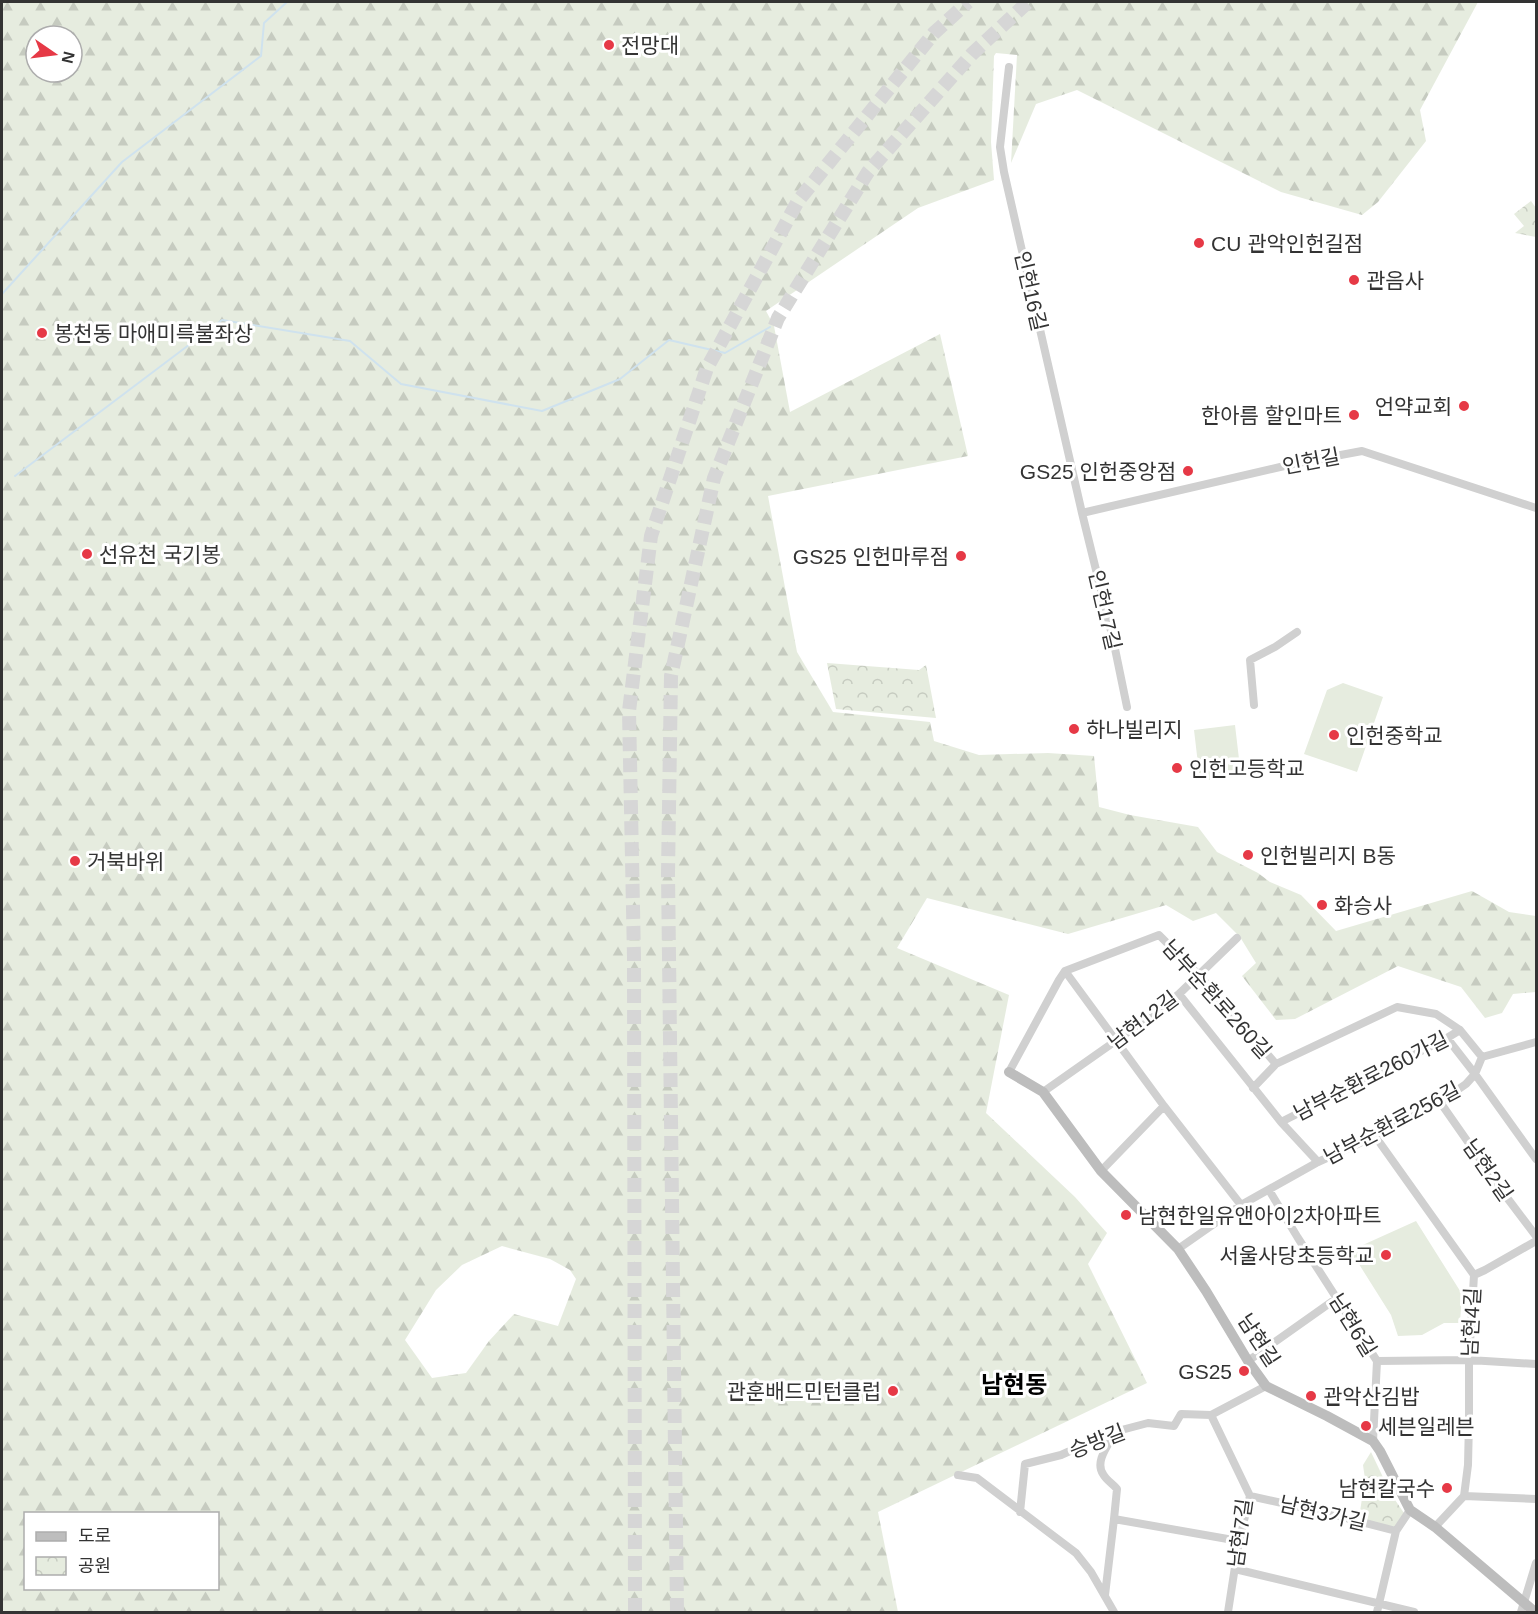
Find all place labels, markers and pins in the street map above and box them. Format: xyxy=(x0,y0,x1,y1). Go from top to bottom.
place label: 전망대 xyxy=(621,34,679,57)
marker: 전망대 xyxy=(602,38,616,52)
place label: CU 관악인헌길점 xyxy=(1211,232,1363,255)
marker: CU 관악인헌길점 xyxy=(1192,236,1206,250)
place label: 관음사 xyxy=(1366,269,1424,292)
marker: 관음사 xyxy=(1347,273,1361,287)
place label: 봉천동 마애미륵불좌상 xyxy=(54,322,253,345)
marker: 봉천동 마애미륵불좌상 xyxy=(35,326,49,340)
place label: 언약교회 xyxy=(1375,395,1452,418)
marker: 언약교회 xyxy=(1457,399,1471,413)
place label: 한아름 할인마트 xyxy=(1201,404,1342,427)
marker: 한아름 할인마트 xyxy=(1347,408,1361,422)
place label: GS25 인헌중앙점 xyxy=(1020,460,1176,483)
marker: GS25 인헌중앙점 xyxy=(1181,464,1195,478)
place label: 선유천 국기봉 xyxy=(99,543,221,566)
place label: GS25 인헌마루점 xyxy=(793,545,949,568)
marker: 선유천 국기봉 xyxy=(80,547,94,561)
marker: GS25 인헌마루점 xyxy=(954,549,968,563)
place label: 하나빌리지 xyxy=(1086,718,1183,741)
marker: 하나빌리지 xyxy=(1067,722,1081,736)
place label: 인헌중학교 xyxy=(1346,724,1443,747)
marker: 인헌중학교 xyxy=(1327,728,1341,742)
place label: 인헌고등학교 xyxy=(1189,757,1305,780)
marker: 인헌고등학교 xyxy=(1170,761,1184,775)
place label: 인헌빌리지 B동 xyxy=(1260,844,1396,867)
marker: 인헌빌리지 B동 xyxy=(1241,848,1255,862)
place label: 거북바위 xyxy=(87,850,164,873)
marker: 거북바위 xyxy=(68,854,82,868)
place label: 화승사 xyxy=(1334,894,1392,917)
marker: 화승사 xyxy=(1315,898,1329,912)
place label: 남현한일유앤아이2차아파트 xyxy=(1138,1204,1382,1227)
marker: 남현한일유앤아이2차아파트 xyxy=(1119,1208,1133,1222)
place label: 서울사당초등학교 xyxy=(1219,1244,1374,1267)
marker: 서울사당초등학교 xyxy=(1379,1248,1393,1262)
place label: GS25 xyxy=(1178,1360,1232,1383)
marker: GS25 xyxy=(1237,1364,1251,1378)
place label: 관훈배드민턴클럽 xyxy=(726,1380,881,1403)
marker: 관훈배드민턴클럽 xyxy=(886,1384,900,1398)
place label: 관악산김밥 xyxy=(1323,1385,1420,1408)
marker: 관악산김밥 xyxy=(1304,1389,1318,1403)
place label: 세븐일레븐 xyxy=(1378,1415,1475,1438)
marker: 세븐일레븐 xyxy=(1359,1419,1373,1433)
place label: 남현칼국수 xyxy=(1338,1477,1435,1500)
marker: 남현칼국수 xyxy=(1440,1481,1454,1495)

